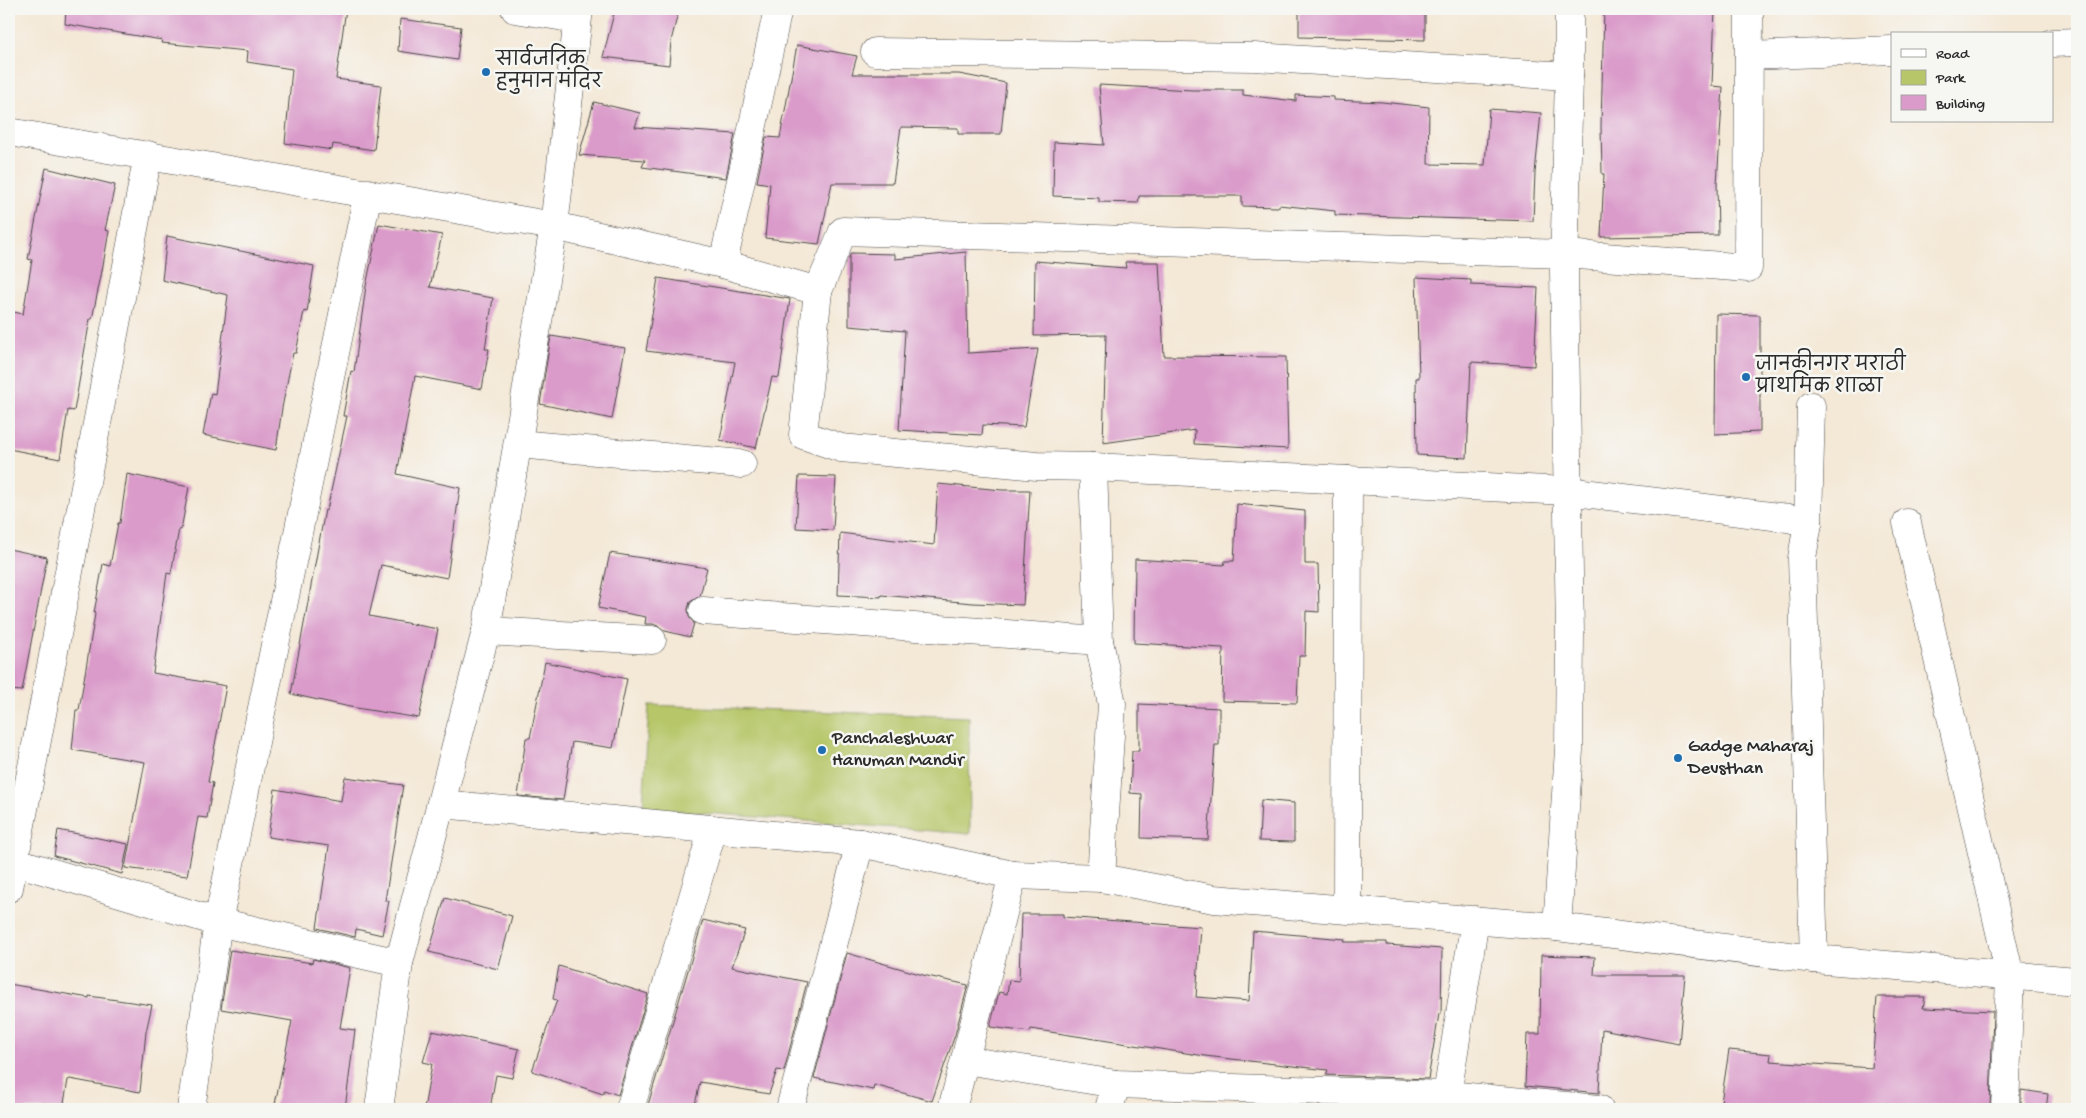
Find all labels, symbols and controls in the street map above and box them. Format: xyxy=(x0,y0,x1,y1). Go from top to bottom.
legend xyxy=(1891,32,2054,122)
place label: सार्वजनिक हनुमान मंदिर xyxy=(495,43,603,95)
text: Road xyxy=(1936,46,1970,64)
marker: सार्वजनिक हनुमान मंदिर xyxy=(480,66,492,78)
text: Park xyxy=(1935,70,1966,88)
text: Building xyxy=(1935,96,1985,114)
place label: जानकीनगर मराठी प्राथमिक शाळा xyxy=(1755,348,1907,400)
marker: जानकीनगर मराठी प्राथमिक शाळा xyxy=(1740,371,1752,383)
place label: Panchaleshwar Hanuman Mandir xyxy=(831,728,966,773)
place label: Gadge Maharaj Devsthan xyxy=(1686,736,1814,781)
marker: Panchaleshwar Hanuman Mandir xyxy=(816,744,828,756)
marker: Gadge Maharaj Devsthan xyxy=(1672,752,1684,764)

